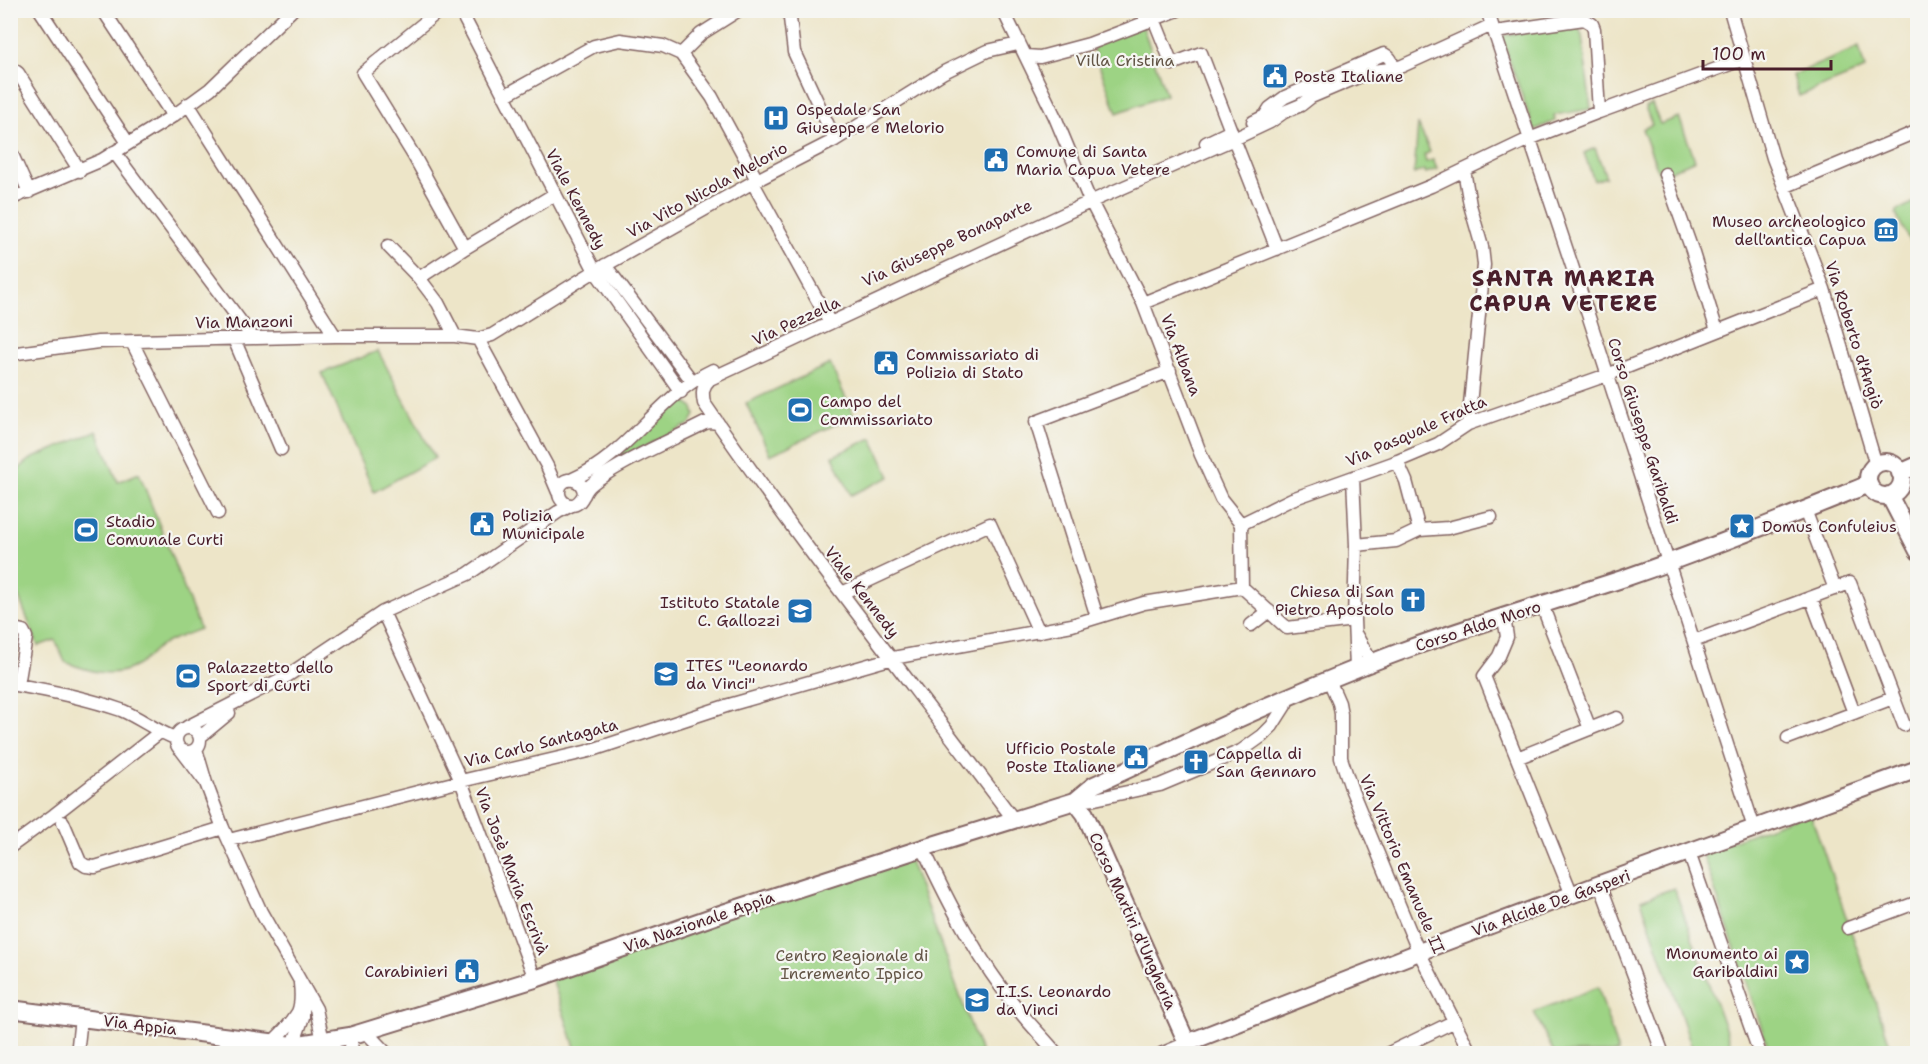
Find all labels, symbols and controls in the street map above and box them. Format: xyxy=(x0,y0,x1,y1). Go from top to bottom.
scale bar xyxy=(1703,33,1830,71)
text: 100 m xyxy=(1712,42,1766,66)
park label: Villa Cristina xyxy=(1076,50,1175,71)
public building icon: Poste Italiane xyxy=(1260,61,1290,91)
place label: Poste Italiane xyxy=(1294,66,1404,87)
place label: Ospedale San Giuseppe e Melorio xyxy=(796,99,945,138)
hospital icon: Ospedale San Giuseppe e Melorio xyxy=(761,103,791,133)
street label: Via Vito Nicola Melorio xyxy=(623,137,791,243)
place label: Comune di Santa Maria Capua Vetere xyxy=(1016,141,1170,180)
street label: Viale Kennedy xyxy=(541,145,611,253)
public building icon: Comune di Santa Maria Capua Vetere xyxy=(981,145,1011,175)
street label: Via Giuseppe Bonaparte xyxy=(859,194,1035,292)
place label: Museo archeologico dell'antica Capua xyxy=(1712,211,1866,250)
museum icon: Museo archeologico dell'antica Capua xyxy=(1871,215,1901,245)
street label: Via Roberto d'Angiò xyxy=(1820,258,1888,412)
district label: SANTA MARIA CAPUA VETERE xyxy=(1469,264,1659,318)
street label: Via Pezzella xyxy=(749,291,843,351)
street label: Via Manzoni xyxy=(195,311,293,333)
street label: Via Albana xyxy=(1156,311,1206,399)
street label: Corso Giuseppe Garibaldi xyxy=(1603,335,1683,527)
place label: Commissariato di Polizia di Stato xyxy=(906,344,1039,383)
public building icon: Commissariato di Polizia di Stato xyxy=(871,348,901,378)
place label: Campo del Commissariato xyxy=(820,391,933,430)
street label: Via Pasquale Fratta xyxy=(1342,391,1490,471)
sports icon: Campo del Commissariato xyxy=(785,395,815,425)
place label: Polizia Municipale xyxy=(502,505,585,544)
public building icon: Polizia Municipale xyxy=(467,509,497,539)
place label: Stadio Comunale Curti xyxy=(106,511,224,550)
place icon: Domus Confuleius xyxy=(1727,511,1757,541)
sports icon: Stadio Comunale Curti xyxy=(71,515,101,545)
place label: Domus Confuleius xyxy=(1762,516,1897,537)
street label: Viale Kennedy xyxy=(820,542,904,642)
place label: Chiesa di San Pietro Apostolo xyxy=(1275,581,1394,620)
church icon: Chiesa di San Pietro Apostolo xyxy=(1398,585,1428,615)
place label: Istituto Statale C. Gallozzi xyxy=(660,592,780,631)
school or university icon: Istituto Statale C. Gallozzi xyxy=(785,596,815,626)
street label: Corso Aldo Moro xyxy=(1412,596,1544,656)
place label: ITES "Leonardo da Vinci" xyxy=(686,655,808,694)
place label: Palazzetto dello Sport di Curti xyxy=(207,657,333,696)
school or university icon: ITES "Leonardo da Vinci" xyxy=(651,659,681,689)
sports icon: Palazzetto dello Sport di Curti xyxy=(173,661,203,691)
street label: Via Carlo Santagata xyxy=(462,714,620,772)
place label: Ufficio Postale Poste Italiane xyxy=(1006,738,1116,777)
public building icon: Ufficio Postale Poste Italiane xyxy=(1121,742,1151,772)
place label: Cappella di San Gennaro xyxy=(1216,743,1317,782)
church icon: Cappella di San Gennaro xyxy=(1181,747,1211,777)
street label: Via Vittorio Emanuele II xyxy=(1355,771,1449,957)
street label: Via Josè Maria Escrivà xyxy=(470,784,554,958)
street label: Corso Martiri d'Ungheria xyxy=(1084,829,1182,1013)
street label: Via Alcide De Gasperi xyxy=(1469,865,1633,941)
street label: Via Nazionale Appia xyxy=(621,886,777,958)
place label: Monumento ai Garibaldini xyxy=(1666,943,1778,982)
park label: Centro Regionale di Incremento Ippico xyxy=(775,945,929,984)
place icon: Monumento ai Garibaldini xyxy=(1782,947,1812,977)
public building icon: Carabinieri xyxy=(452,956,482,986)
place label: Carabinieri xyxy=(364,961,448,982)
place label: I.I.S. Leonardo da Vinci xyxy=(996,981,1111,1020)
school or university icon: I.I.S. Leonardo da Vinci xyxy=(962,985,992,1015)
street label: Via Appia xyxy=(102,1010,178,1040)

